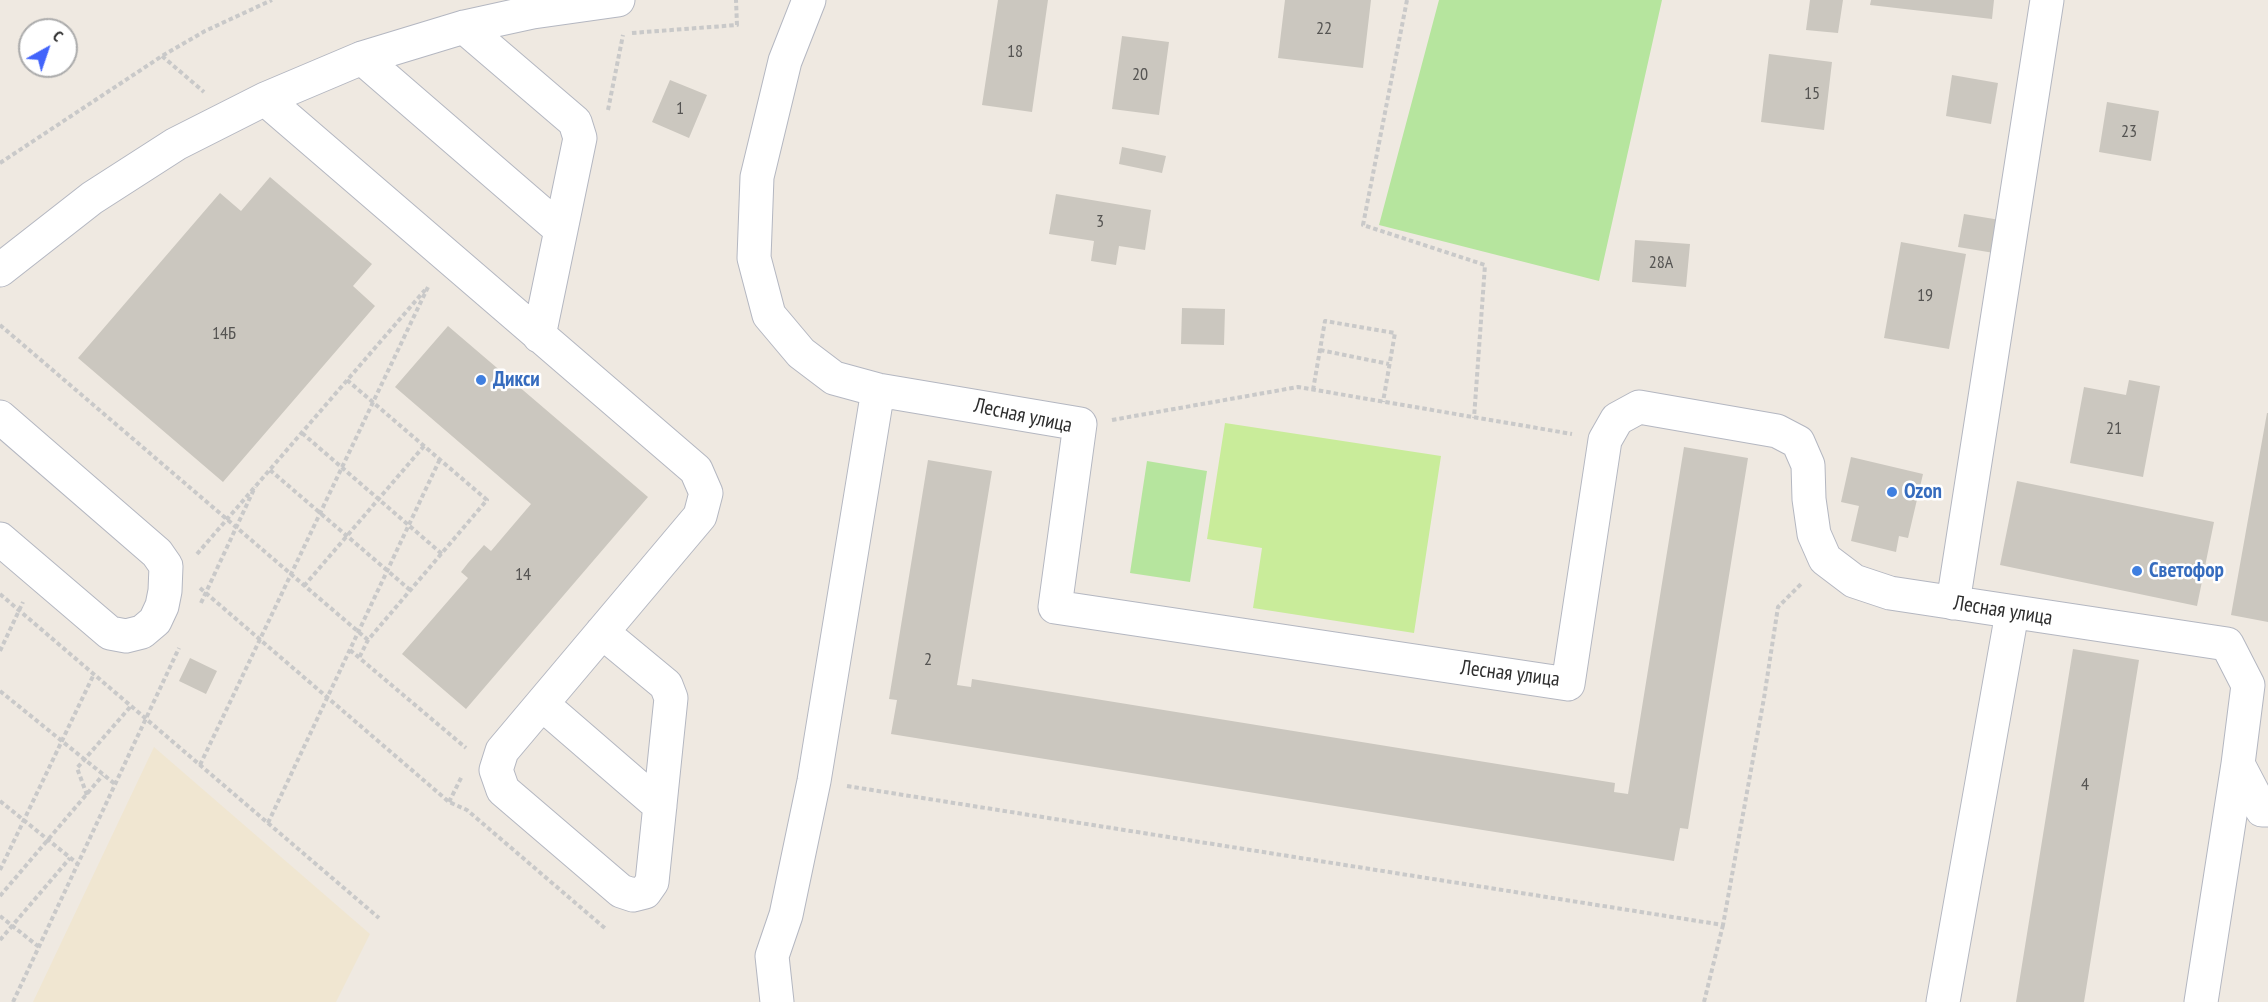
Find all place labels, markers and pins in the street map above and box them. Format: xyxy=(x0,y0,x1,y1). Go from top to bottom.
place label: Дикси xyxy=(493,367,540,393)
marker: Дикси xyxy=(474,373,488,387)
place label: Ozon xyxy=(1904,479,1942,505)
marker: Ozon xyxy=(1885,485,1899,499)
place label: Светофор xyxy=(2149,558,2224,584)
marker: Светофор xyxy=(2130,564,2144,578)

